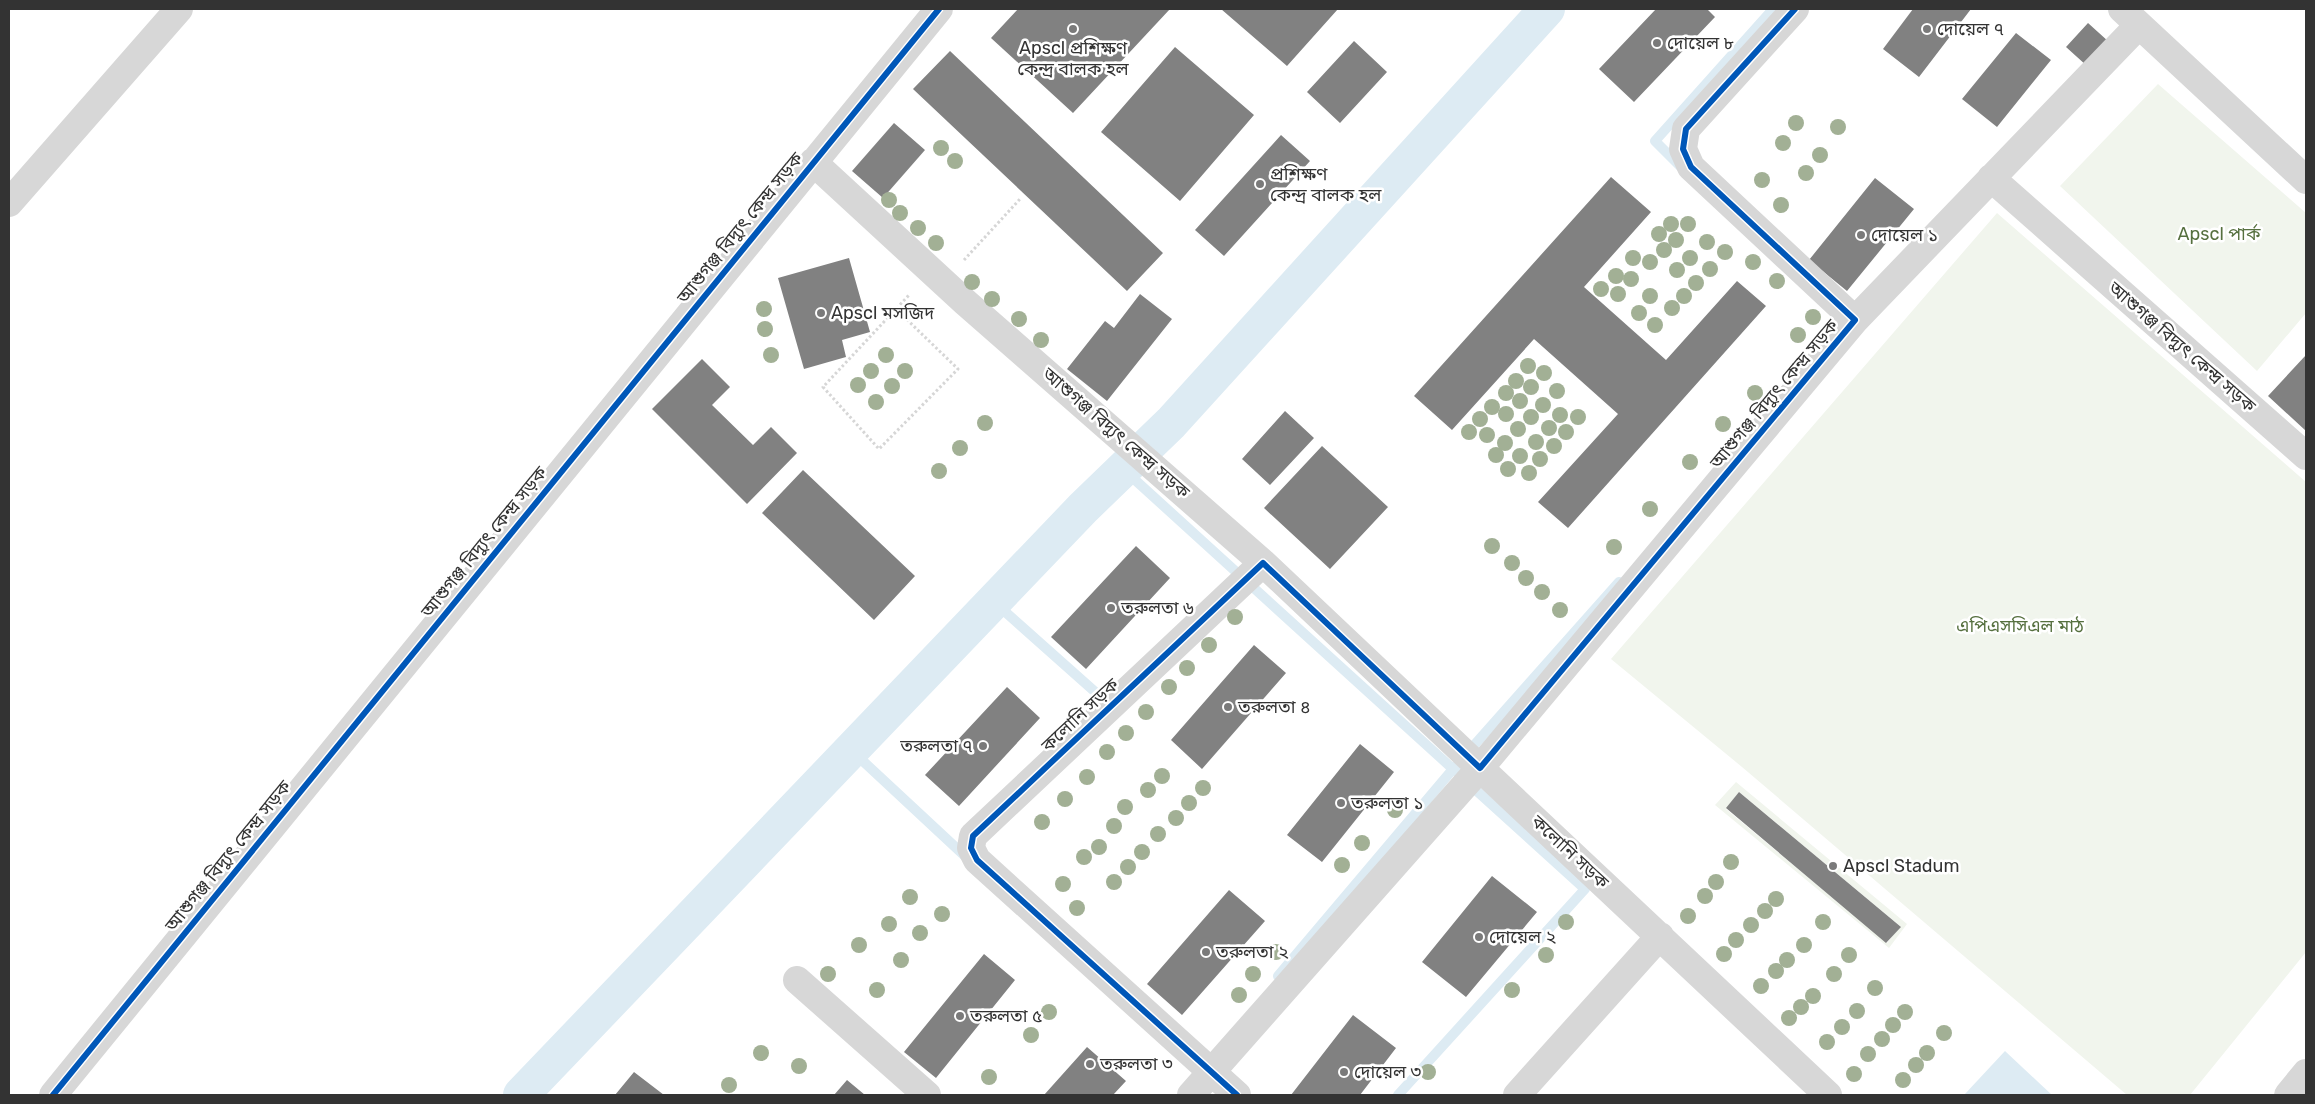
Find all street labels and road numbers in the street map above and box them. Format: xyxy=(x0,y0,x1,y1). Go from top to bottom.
street label: আশুগঞ্জ বিদ্যুৎ কেন্দ্র সড়ক xyxy=(672,148,808,309)
street label: আশুগঞ্জ বিদ্যুৎ কেন্দ্র সড়ক xyxy=(2103,276,2261,417)
street label: আশুগঞ্জ বিদ্যুৎ কেন্দ্র সড়ক xyxy=(1705,315,1843,474)
street label: আশুগঞ্জ বিদ্যুৎ কেন্দ্র সড়ক xyxy=(1037,362,1195,503)
street label: আশুগঞ্জ বিদ্যুৎ কেন্দ্র সড়ক xyxy=(416,462,552,623)
street label: কলোনি সড়ক xyxy=(1036,673,1124,757)
street label: আশুগঞ্জ বিদ্যুৎ কেন্দ্র সড়ক xyxy=(160,776,296,937)
street label: কলোনি সড়ক xyxy=(1526,810,1614,894)

